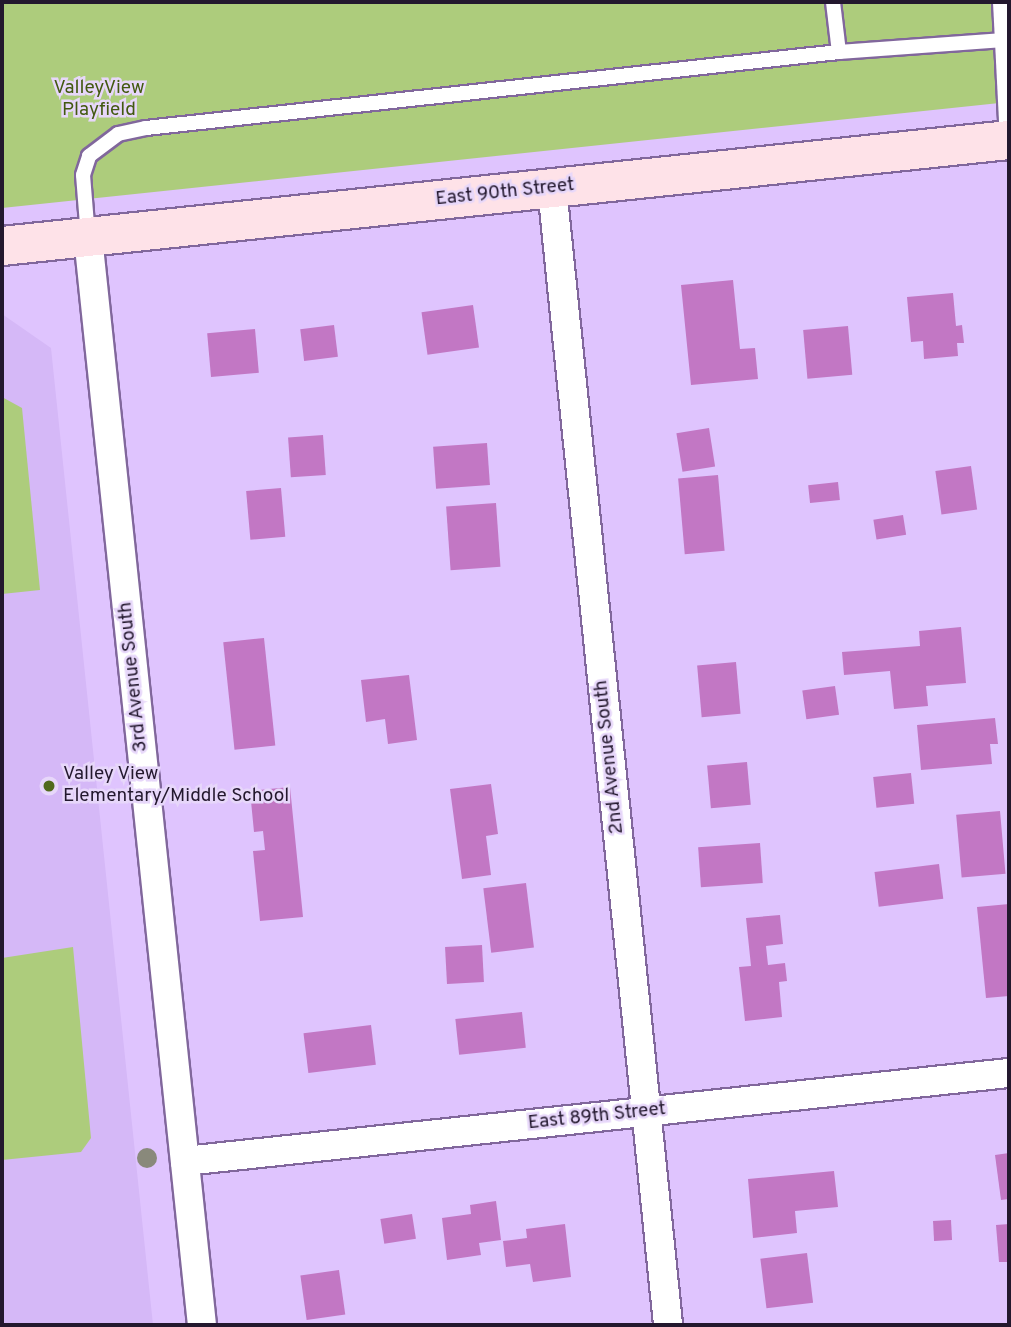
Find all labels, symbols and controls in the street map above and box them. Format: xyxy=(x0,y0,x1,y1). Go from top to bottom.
park label: ValleyView Playfield xyxy=(54,78,144,122)
street label: East 90th Street xyxy=(435,174,575,212)
street label: 3rd Avenue South xyxy=(115,601,153,753)
street label: 2nd Avenue South xyxy=(591,678,629,836)
place label: Valley View Elementary/Middle School xyxy=(63,764,289,808)
marker: Valley View Elementary/Middle School xyxy=(41,778,57,794)
street label: East 89th Street xyxy=(527,1098,667,1136)

